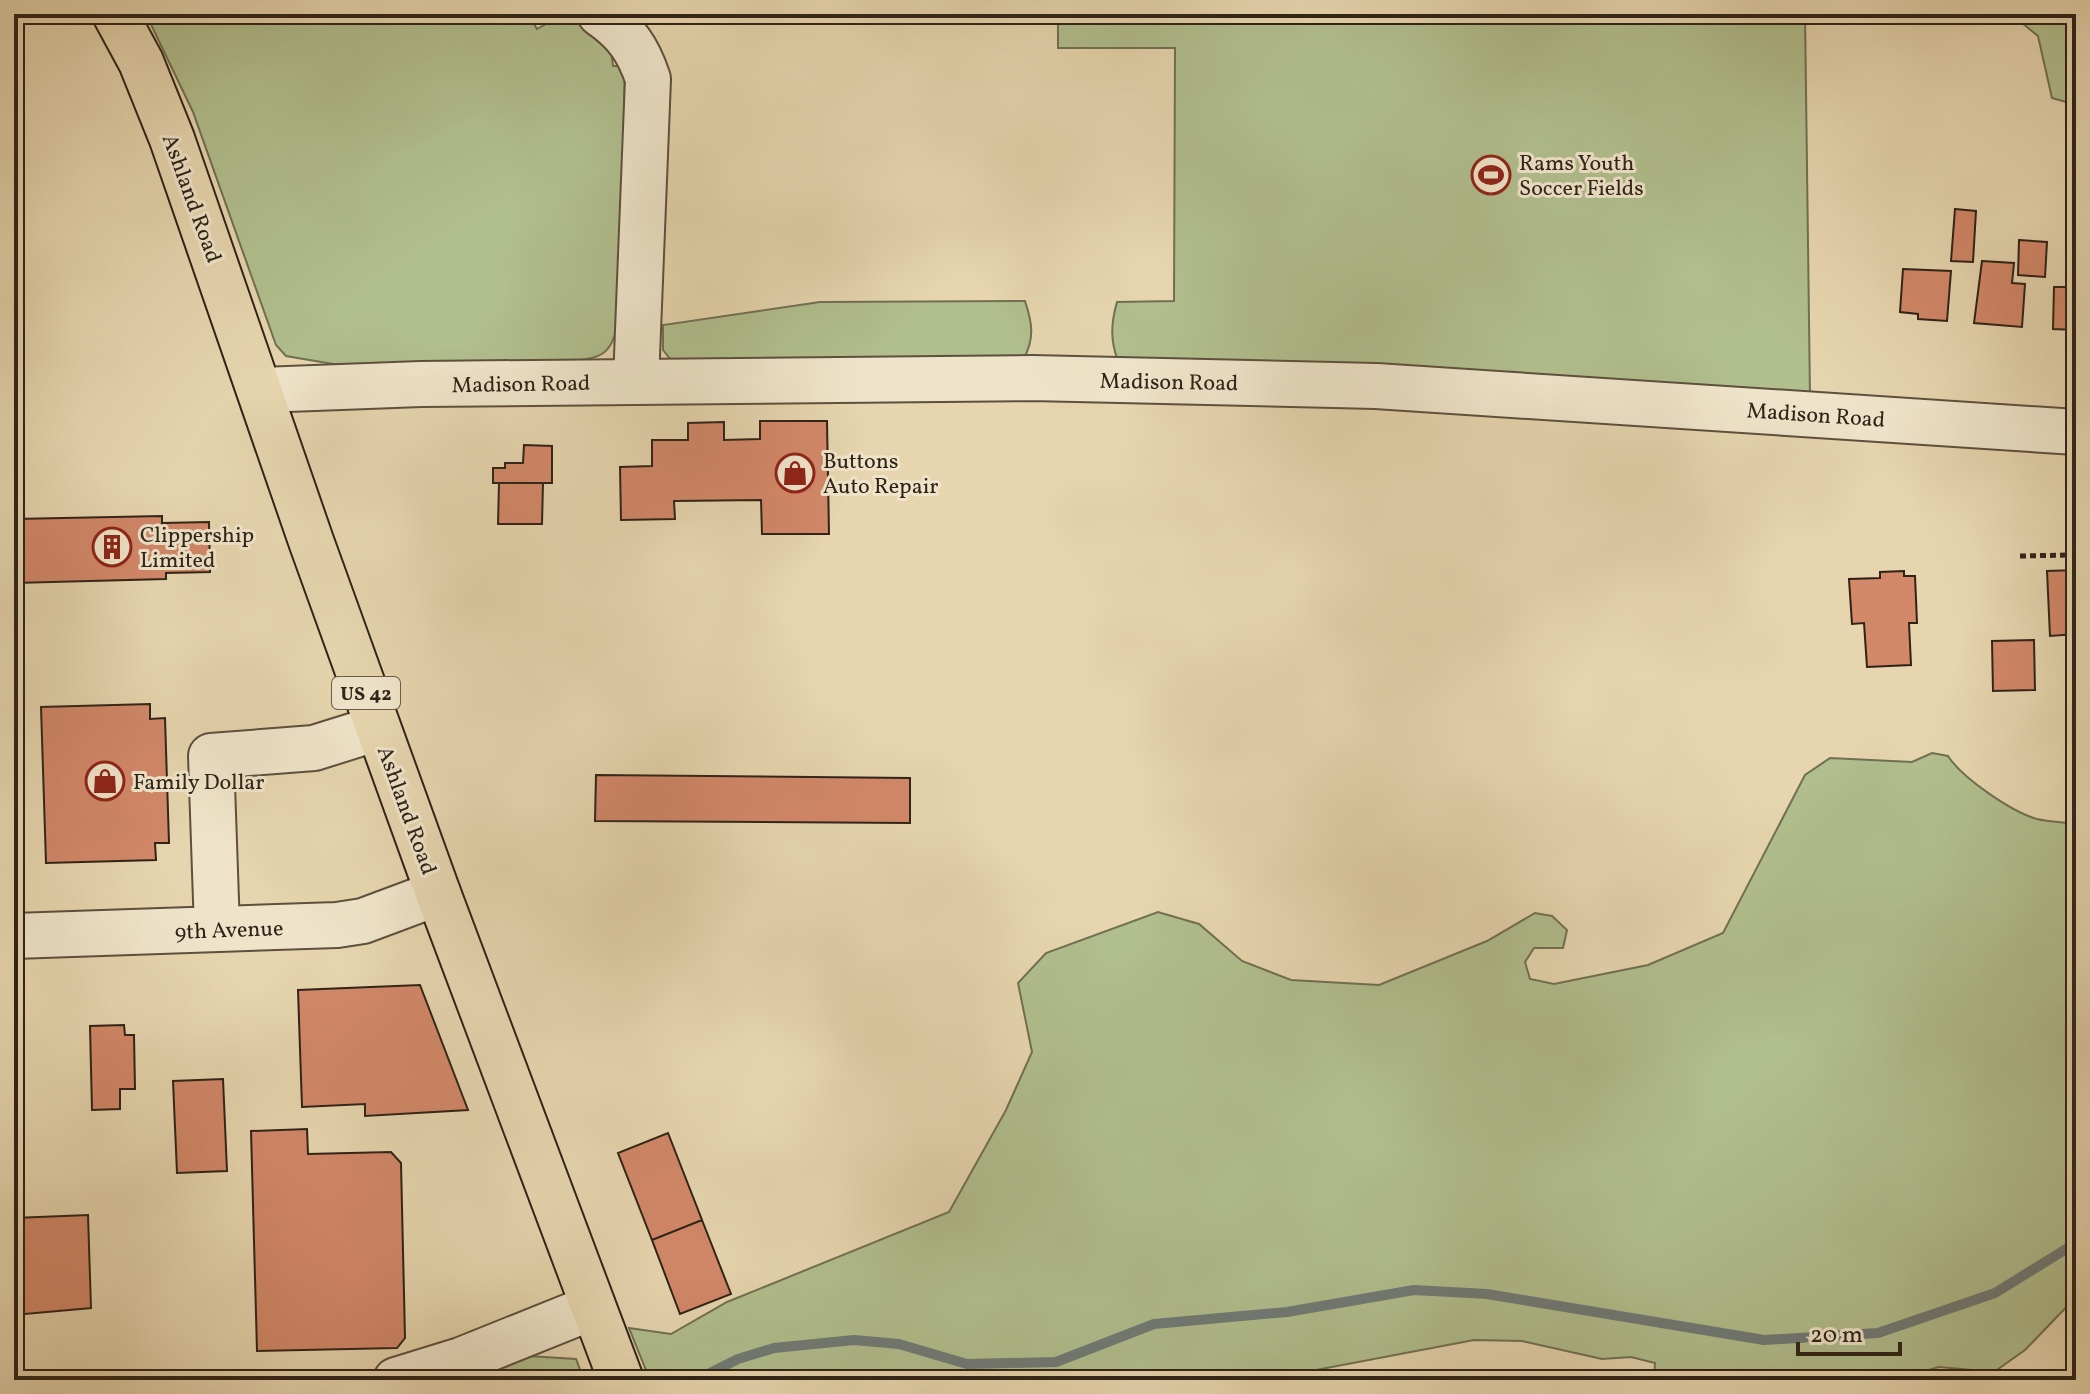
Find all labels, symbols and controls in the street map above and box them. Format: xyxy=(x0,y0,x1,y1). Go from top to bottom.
street label: Ashland Road xyxy=(153,130,228,268)
place label: Rams Youth Soccer Fields xyxy=(1519,149,1644,205)
sports icon: Rams Youth Soccer Fields xyxy=(1470,154,1512,196)
street label: Madison Road xyxy=(1099,367,1239,400)
street label: Madison Road xyxy=(451,369,591,402)
street label: Madison Road xyxy=(1746,396,1886,437)
place label: Buttons Auto Repair xyxy=(823,447,939,503)
shop icon: Buttons Auto Repair xyxy=(774,452,816,494)
place label: Clippership Limited xyxy=(140,521,254,577)
building icon: Clippership Limited xyxy=(91,526,133,568)
road number: US 42 xyxy=(332,677,400,709)
street label: Ashland Road xyxy=(368,742,443,880)
shop icon: Family Dollar xyxy=(84,760,126,802)
place label: Family Dollar xyxy=(133,768,264,799)
street label: 9th Avenue xyxy=(174,914,284,949)
scale bar xyxy=(1798,1306,1900,1356)
text: 20 m xyxy=(1810,1319,1863,1353)

